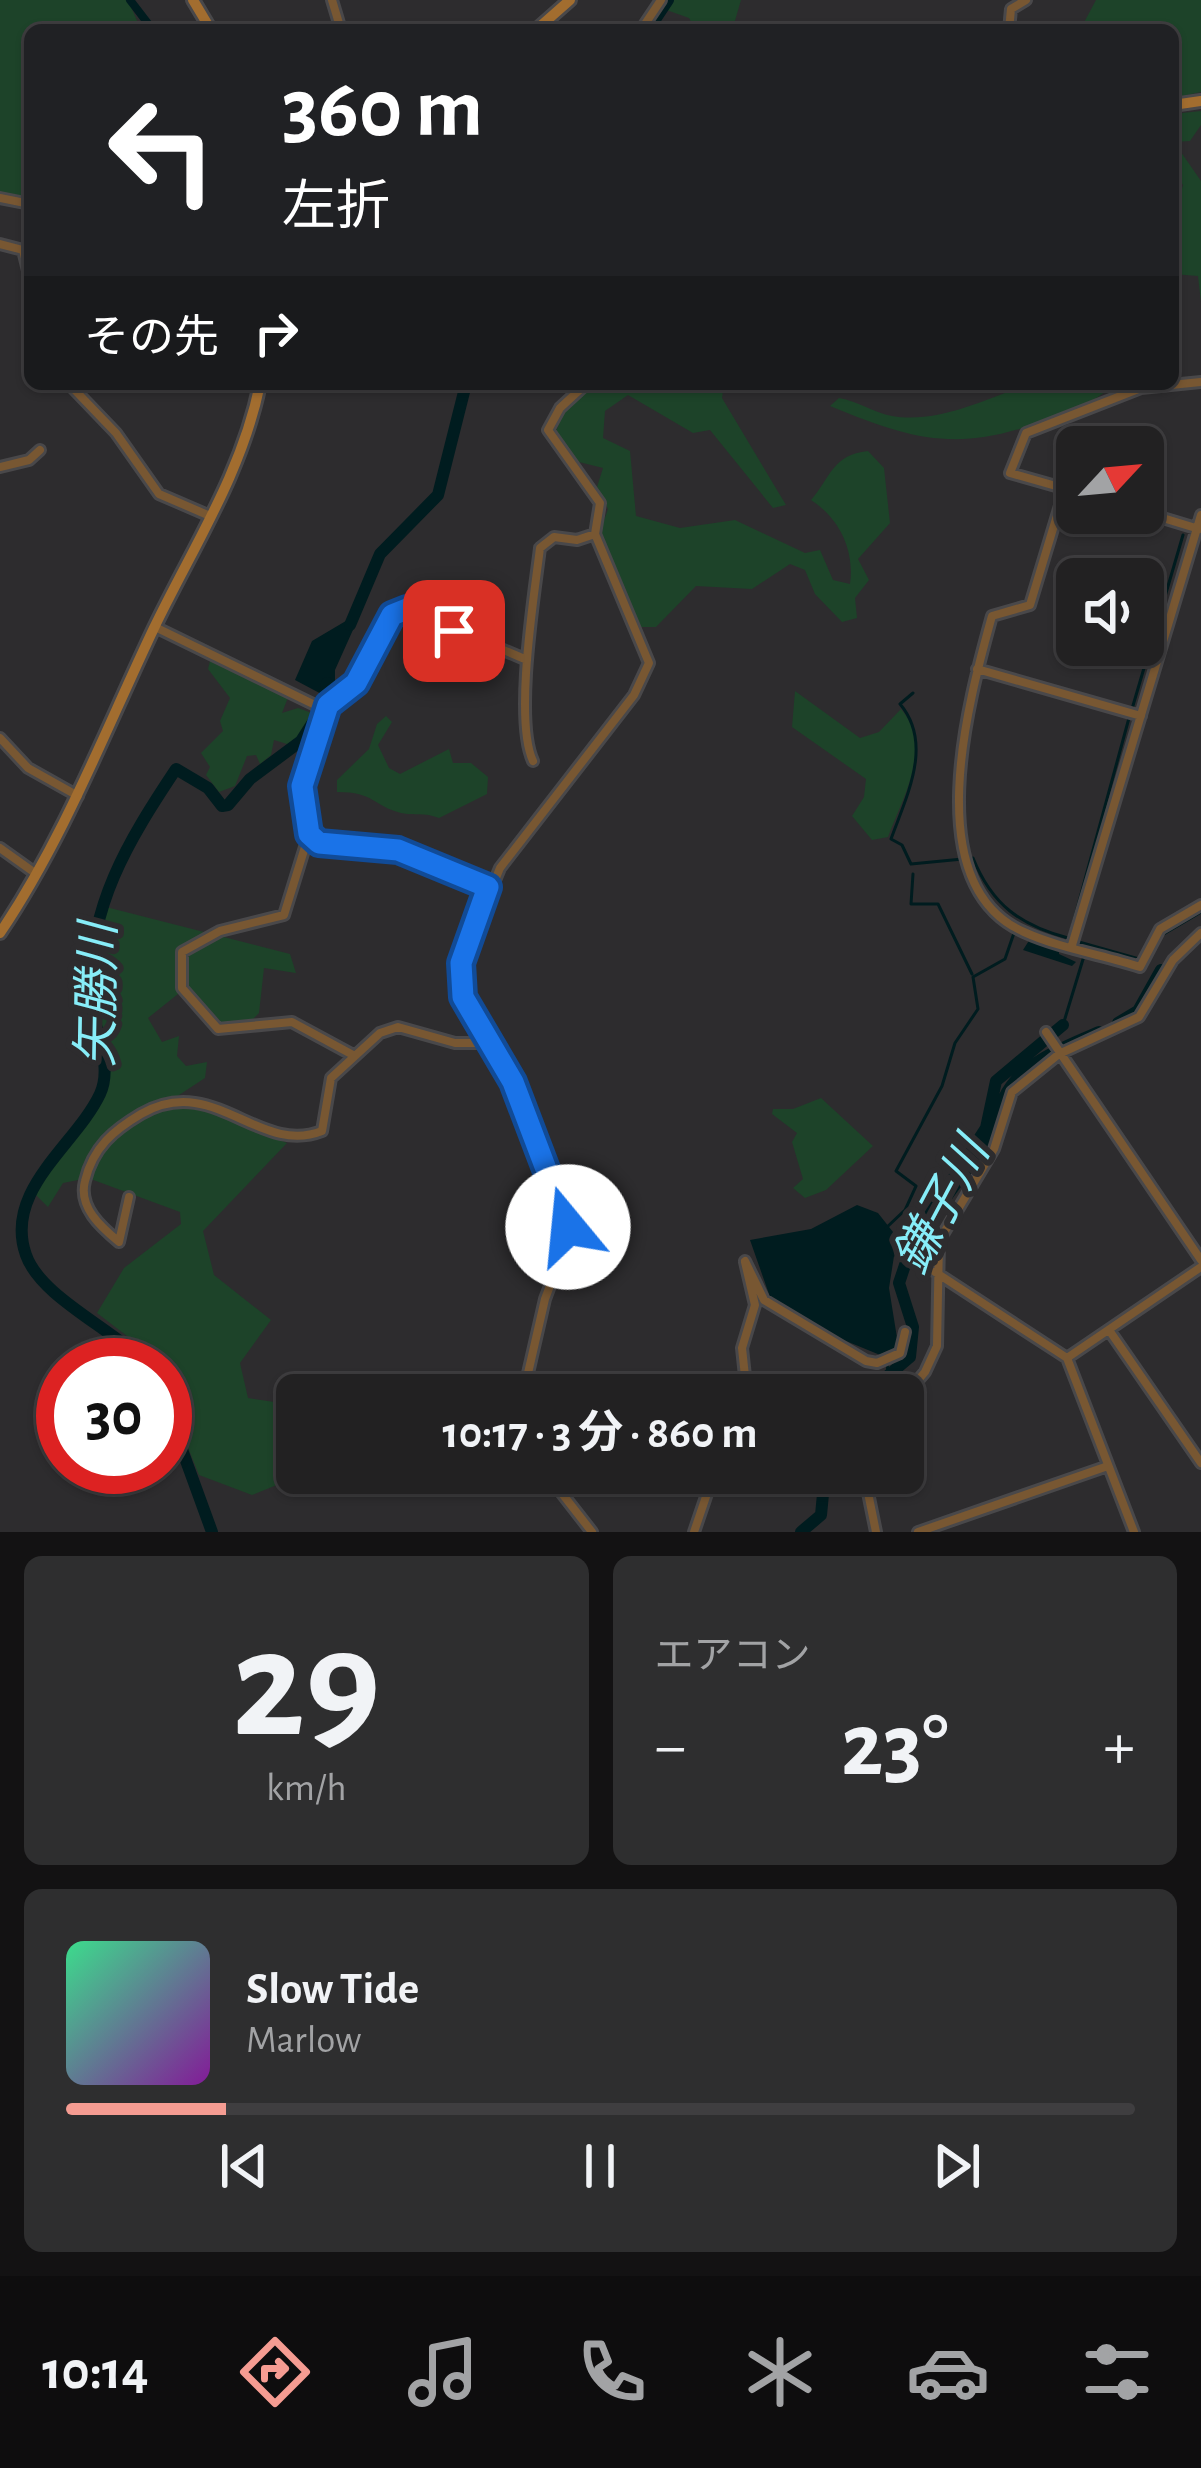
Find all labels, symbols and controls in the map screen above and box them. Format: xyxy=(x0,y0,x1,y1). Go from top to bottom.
text: 360 m xyxy=(282,68,483,152)
icon: left xyxy=(84,72,240,228)
text: 左折 xyxy=(282,181,390,235)
icon: right xyxy=(243,300,309,366)
text: その先 xyxy=(84,316,219,361)
north arrow xyxy=(1056,426,1164,534)
map controls xyxy=(1056,426,1164,666)
button: sound xyxy=(1056,558,1164,666)
pin xyxy=(403,580,505,682)
icon: arrive xyxy=(421,598,487,664)
water label: 矢勝川 xyxy=(71,918,124,1067)
water label: 鎌子川 xyxy=(885,1125,1000,1281)
position arrow xyxy=(505,1164,631,1290)
speed limit sign: 30 xyxy=(36,1338,192,1494)
text: 10:17 · 3 分 · 860 m xyxy=(442,1411,758,1456)
text: 29 xyxy=(232,1609,381,1765)
text: エアコン xyxy=(655,1637,811,1676)
text: 23° xyxy=(841,1702,949,1792)
text: − xyxy=(655,1714,686,1780)
text: + xyxy=(1103,1714,1135,1780)
text: km/h xyxy=(266,1769,346,1808)
text: Slow Tide xyxy=(246,1967,419,2012)
text: Marlow xyxy=(246,2021,361,2060)
icon: previous xyxy=(211,2133,277,2199)
icon: pause xyxy=(567,2133,633,2199)
icon: next xyxy=(924,2133,990,2199)
icon: directions xyxy=(233,2330,317,2414)
icon: music xyxy=(401,2330,485,2414)
icon: phone xyxy=(570,2330,654,2414)
icon: climate xyxy=(738,2330,822,2414)
icon: car xyxy=(906,2330,990,2414)
icon: filters xyxy=(1075,2330,1159,2414)
text: 10:14 xyxy=(42,2345,149,2399)

